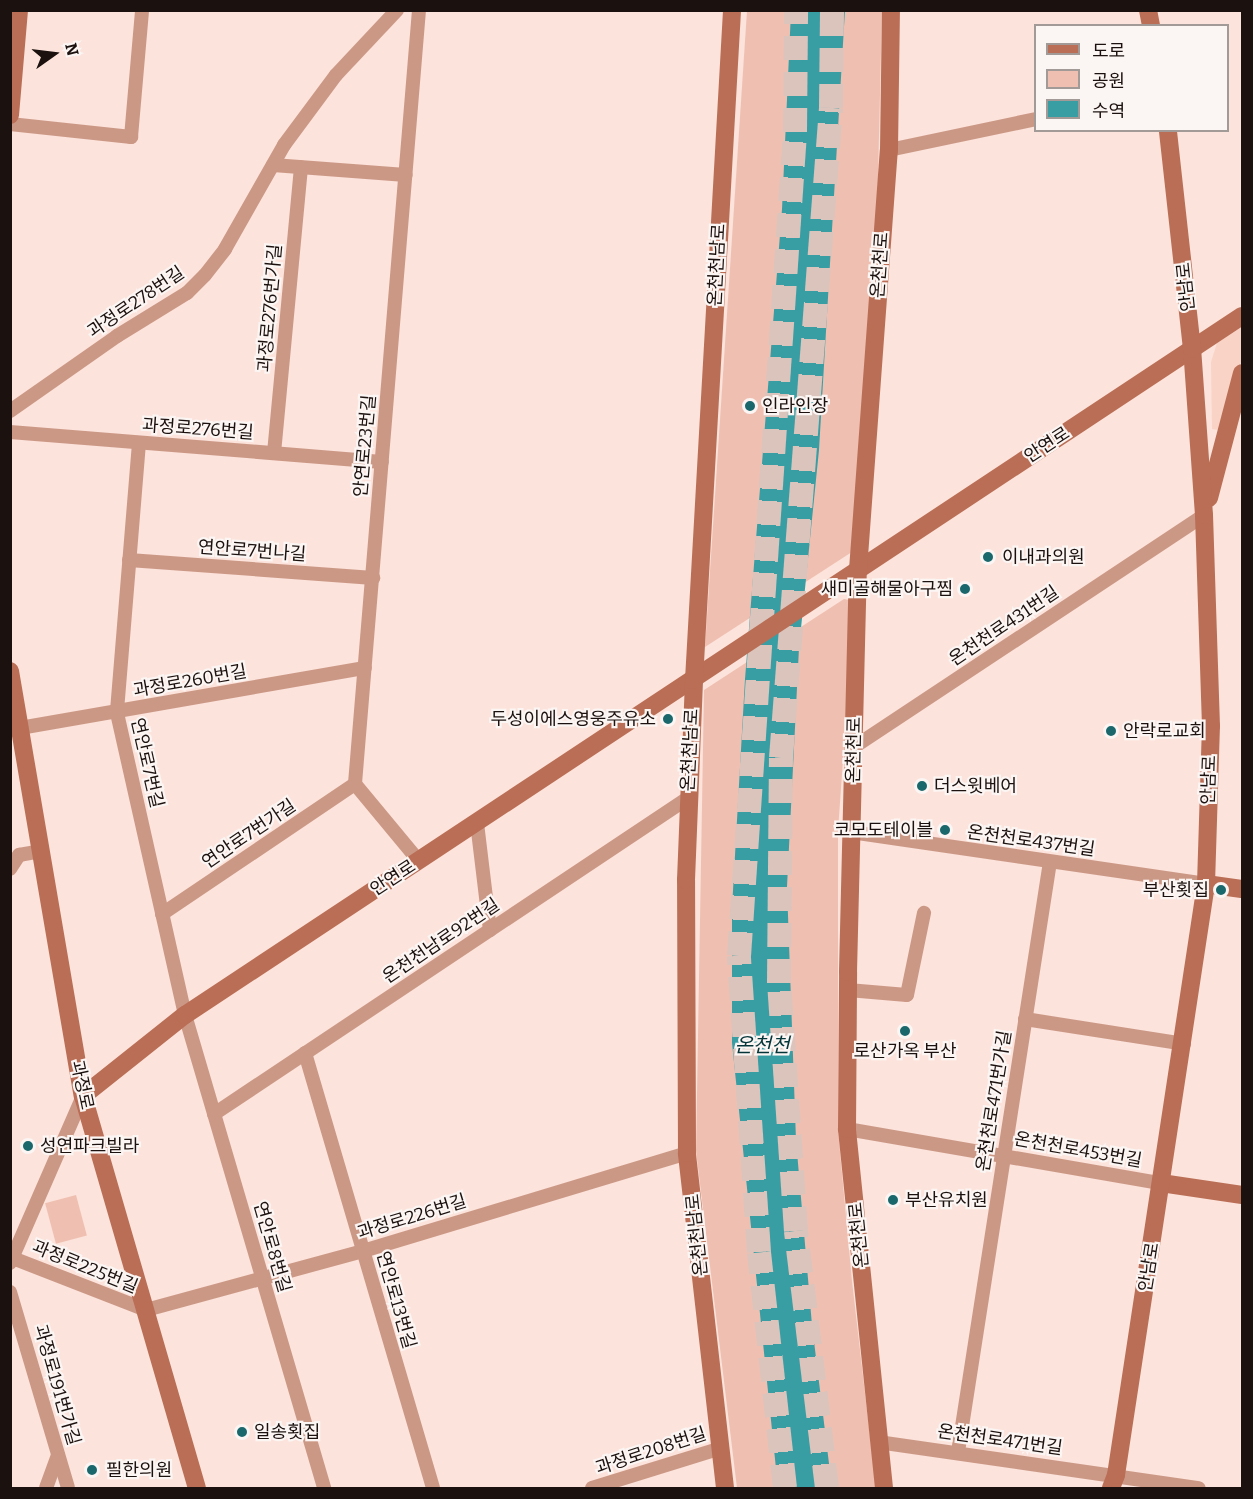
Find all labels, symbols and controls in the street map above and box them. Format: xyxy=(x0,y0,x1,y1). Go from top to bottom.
north arrow xyxy=(24,24,84,84)
legend xyxy=(1034,24,1229,132)
text: 도로 xyxy=(1092,40,1125,62)
text: N xyxy=(61,41,83,58)
text: 공원 xyxy=(1092,70,1125,92)
text: 수역 xyxy=(1092,100,1125,122)
street label: 온천천남로 xyxy=(704,223,730,307)
street label: 온천천로 xyxy=(867,231,893,299)
street label: 과정로276번가길 xyxy=(254,243,286,373)
street label: 안남로 xyxy=(1173,261,1199,313)
street label: 과정로278번길 xyxy=(84,262,188,342)
street label: 안연로23번길 xyxy=(350,394,380,498)
place label: 인라인장 xyxy=(762,395,828,417)
marker: 인라인장 xyxy=(743,399,757,413)
street label: 과정로276번길 xyxy=(141,414,255,444)
street label: 안연로 xyxy=(1020,422,1074,468)
street label: 연안로7번나길 xyxy=(197,536,307,566)
place label: 이내과의원 xyxy=(1002,546,1085,568)
marker: 이내과의원 xyxy=(979,548,997,566)
place label: 새미골해물아구찜 xyxy=(821,578,953,600)
street label: 온천천로431번길 xyxy=(945,581,1063,671)
marker: 새미골해물아구찜 xyxy=(958,582,972,596)
street label: 과정로260번길 xyxy=(132,660,248,702)
place label: 두성이에스영웅주유소 xyxy=(490,708,656,730)
street label: 온천천남로 xyxy=(677,708,703,792)
marker: 두성이에스영웅주유소 xyxy=(661,712,675,726)
street label: 연안로7번길 xyxy=(126,716,168,810)
street label: 온천천로 xyxy=(843,717,865,783)
place label: 안락로교회 xyxy=(1123,720,1206,742)
marker: 안락로교회 xyxy=(1104,724,1118,738)
street label: 안남로 xyxy=(1197,755,1221,805)
place label: 더스윗베어 xyxy=(934,775,1017,797)
marker: 더스윗베어 xyxy=(915,779,929,793)
street label: 연안로7번가길 xyxy=(198,795,300,873)
place label: 코모도테이블 xyxy=(834,819,933,841)
street label: 온천천로437번길 xyxy=(966,821,1096,861)
marker: 코모도테이블 xyxy=(938,823,952,837)
street label: 안연로 xyxy=(366,855,420,901)
place label: 부산횟집 xyxy=(1143,879,1209,901)
marker: 부산횟집 xyxy=(1214,883,1228,897)
street label: 온천천남로92번길 xyxy=(378,894,504,988)
marker: 로산가옥 부산 xyxy=(898,1024,912,1038)
street label: 온천천로471번가길 xyxy=(972,1029,1016,1173)
water label: 온천천 xyxy=(734,1033,790,1057)
place label: 로산가옥 부산 xyxy=(854,1040,956,1062)
street label: 과정로 xyxy=(66,1058,98,1112)
street label: 온천천로453번길 xyxy=(1012,1128,1144,1172)
place label: 성연파크빌라 xyxy=(40,1135,139,1157)
marker: 성연파크빌라 xyxy=(21,1139,35,1153)
place label: 부산유치원 xyxy=(905,1189,988,1211)
street label: 과정로226번길 xyxy=(355,1190,469,1244)
street label: 온천천남로 xyxy=(682,1193,712,1277)
marker: 부산유치원 xyxy=(886,1193,900,1207)
street label: 연안로8번길 xyxy=(249,1199,295,1295)
street label: 온천천로 xyxy=(845,1201,873,1269)
street label: 과정로225번길 xyxy=(29,1236,141,1298)
street label: 안남로 xyxy=(1134,1241,1164,1293)
street label: 연안로13번길 xyxy=(372,1249,420,1351)
street label: 과정로191번가길 xyxy=(29,1322,85,1448)
place label: 일송횟집 xyxy=(254,1421,320,1443)
street label: 온천천로471번길 xyxy=(936,1421,1064,1459)
street label: 과정로208번길 xyxy=(593,1423,709,1479)
marker: 일송횟집 xyxy=(235,1425,249,1439)
place label: 필한의원 xyxy=(106,1459,172,1481)
marker: 필한의원 xyxy=(83,1461,101,1479)

